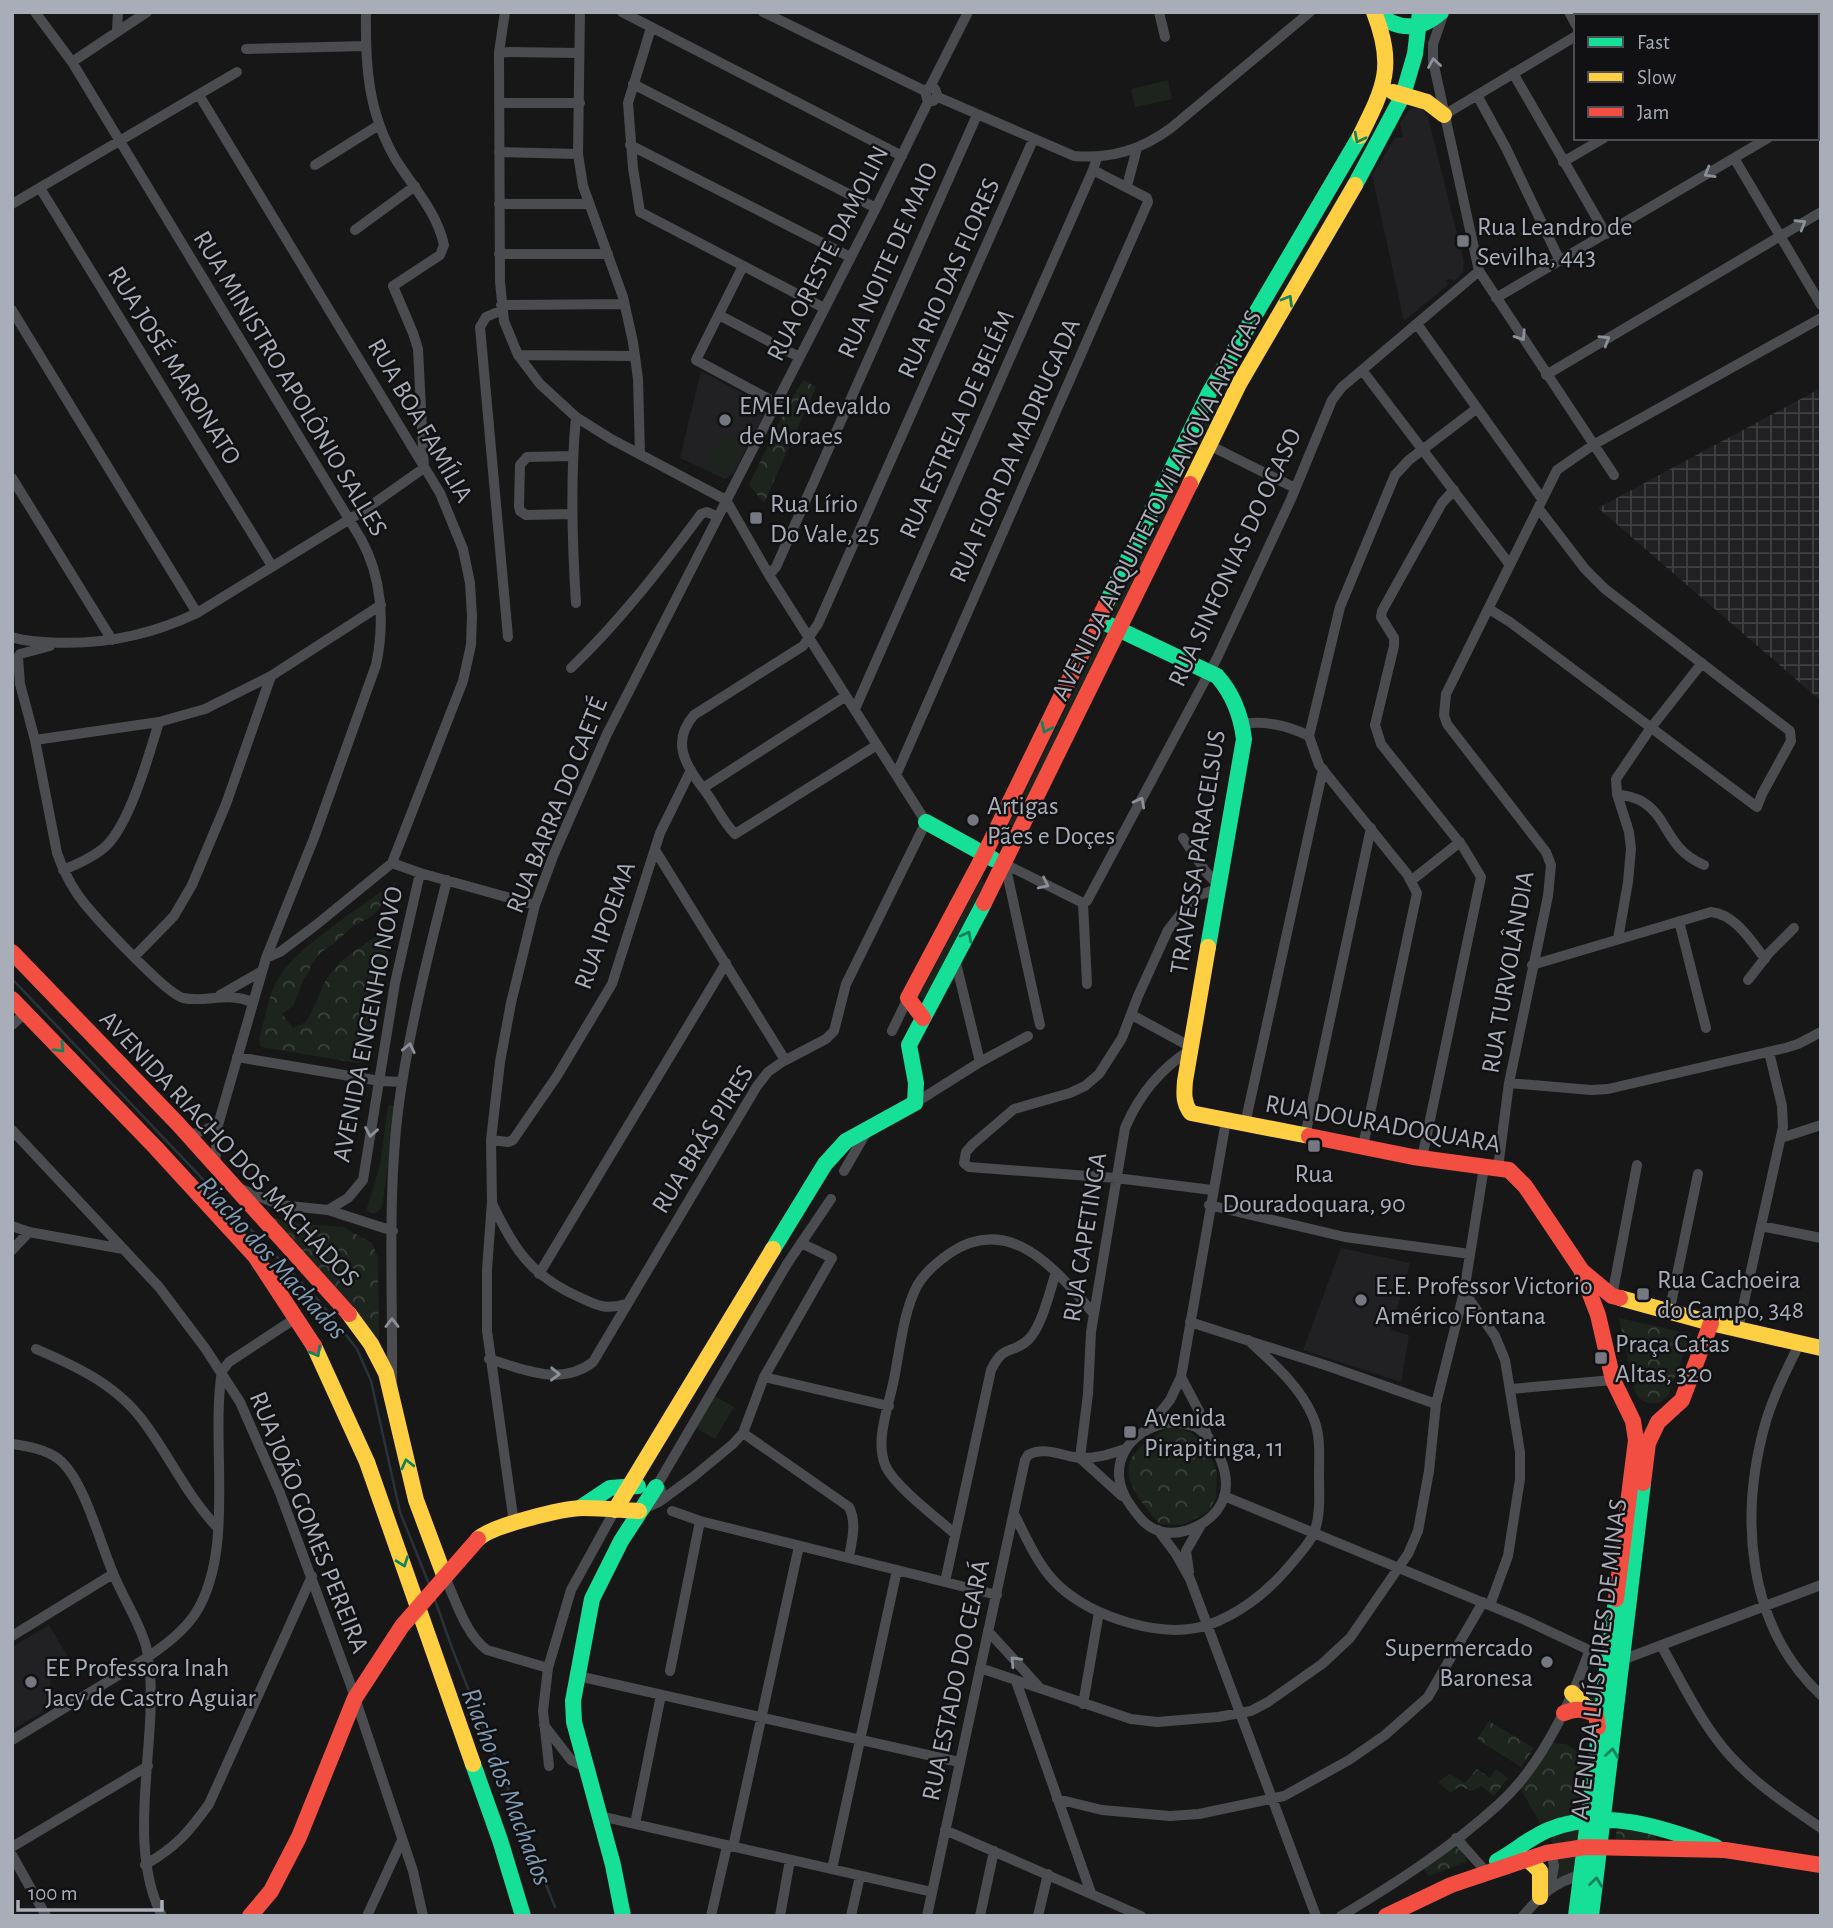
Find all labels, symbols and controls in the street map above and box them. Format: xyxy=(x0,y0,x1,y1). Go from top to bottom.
legend xyxy=(1574,14,1819,140)
text: Fast xyxy=(1637,32,1670,53)
one-way arrow xyxy=(1427,57,1442,69)
text: Slow xyxy=(1637,67,1676,88)
text: Jam xyxy=(1637,102,1669,123)
one-way arrow xyxy=(1353,131,1367,143)
street label: RUA ORESTE DAMOLIN xyxy=(762,142,893,365)
street label: RUA NOITE DE MAIO xyxy=(833,159,943,362)
one-way arrow xyxy=(1703,165,1716,178)
street label: RUA RIO DAS FLORES xyxy=(893,175,1005,382)
place label: Rua Leandro de Sevilha, 443 xyxy=(1477,214,1632,270)
one-way arrow xyxy=(1793,219,1806,232)
street label: RUA MINISTRO APOLÔNIO SALLES xyxy=(189,225,393,541)
marker: Rua Leandro de Sevilha, 443 xyxy=(1455,233,1471,249)
street label: RUA JOSÉ MARONATO xyxy=(103,261,247,469)
one-way arrow xyxy=(1280,294,1293,307)
street label: RUA ESTRELA DE BELÉM xyxy=(893,305,1019,543)
street label: AVENIDA ARQUITETO VILANOVA ARTIGAS xyxy=(1047,306,1267,705)
street label: RUA FLOR DA MADRUGADA xyxy=(945,315,1085,586)
one-way arrow xyxy=(1513,329,1526,342)
street label: RUA BOA FAMÍLIA xyxy=(363,333,479,507)
one-way arrow xyxy=(1597,335,1610,348)
place label: EMEI Adevaldo de Moraes xyxy=(739,393,891,449)
marker: EMEI Adevaldo de Moraes xyxy=(717,412,733,428)
street label: RUA SINFONIAS DO OCASO xyxy=(1164,424,1306,691)
place label: Rua Lírio Do Vale, 25 xyxy=(770,491,880,547)
marker: Rua Lírio Do Vale, 25 xyxy=(748,510,764,526)
street label: RUA BARRA DO CAETÉ xyxy=(500,693,612,917)
one-way arrow xyxy=(1040,721,1054,733)
street label: TRAVESSA PARACELSUS xyxy=(1166,728,1230,976)
place label: Artigas Pães e Doçes xyxy=(987,793,1115,849)
one-way arrow xyxy=(1132,796,1145,809)
marker: Artigas Pães e Doçes xyxy=(965,812,981,828)
street label: RUA IPOEMA xyxy=(570,858,640,993)
street label: RUA TURVOLÂNDIA xyxy=(1476,869,1539,1075)
one-way arrow xyxy=(1037,876,1049,890)
street label: AVENIDA ENGENHO NOVO xyxy=(328,884,407,1164)
one-way arrow xyxy=(959,931,972,943)
street label: AVENIDA RIACHO DOS MACHADOS xyxy=(95,1006,364,1292)
one-way arrow xyxy=(51,1040,64,1053)
one-way arrow xyxy=(401,1042,416,1054)
street label: RUA BRÁS PIRES xyxy=(645,1060,759,1218)
street label: RUA DOURADOQUARA xyxy=(1263,1090,1502,1157)
one-way arrow xyxy=(364,1126,379,1138)
marker: Rua Douradoquara, 90 xyxy=(1306,1138,1322,1154)
street label: RUA CAPETINGA xyxy=(1059,1151,1111,1324)
place label: Rua Douradoquara, 90 xyxy=(1222,1161,1406,1217)
water label: Riacho dos Machados xyxy=(191,1171,352,1345)
place label: Rua Cachoeira do Campo, 348 xyxy=(1657,1267,1804,1323)
place label: E.E. Professor Victorio Américo Fontana xyxy=(1375,1273,1593,1329)
marker: Rua Cachoeira do Campo, 348 xyxy=(1635,1286,1651,1302)
marker: E.E. Professor Victorio Américo Fontana xyxy=(1353,1292,1369,1308)
one-way arrow xyxy=(384,1317,400,1328)
place label: Praça Catas Altas, 320 xyxy=(1615,1331,1730,1387)
one-way arrow xyxy=(308,1344,321,1357)
marker: Praça Catas Altas, 320 xyxy=(1593,1350,1609,1366)
one-way arrow xyxy=(550,1367,561,1382)
street label: RUA JOÃO GOMES PEREIRA xyxy=(245,1388,374,1657)
place label: Avenida Pirapitinga, 11 xyxy=(1144,1405,1284,1461)
marker: Avenida Pirapitinga, 11 xyxy=(1122,1424,1138,1440)
one-way arrow xyxy=(401,1458,415,1470)
street label: AVENIDA LUÍS PIRES DE MINAS xyxy=(1564,1497,1632,1821)
one-way arrow xyxy=(394,1555,408,1567)
street label: RUA ESTADO DO CEARÁ xyxy=(916,1557,994,1803)
place label: Supermercado Baronesa xyxy=(1385,1635,1533,1691)
marker: Supermercado Baronesa xyxy=(1539,1654,1555,1670)
place label: EE Professora Inah Jacy de Castro Aguiar xyxy=(45,1655,257,1711)
one-way arrow xyxy=(1011,1656,1023,1669)
marker: EE Professora Inah Jacy de Castro Aguiar xyxy=(23,1674,39,1690)
water label: Riacho dos Machados xyxy=(456,1684,557,1889)
one-way arrow xyxy=(1605,1747,1620,1759)
scale bar xyxy=(18,1868,161,1912)
one-way arrow xyxy=(1588,1876,1603,1888)
text: 100 m xyxy=(28,1883,78,1904)

